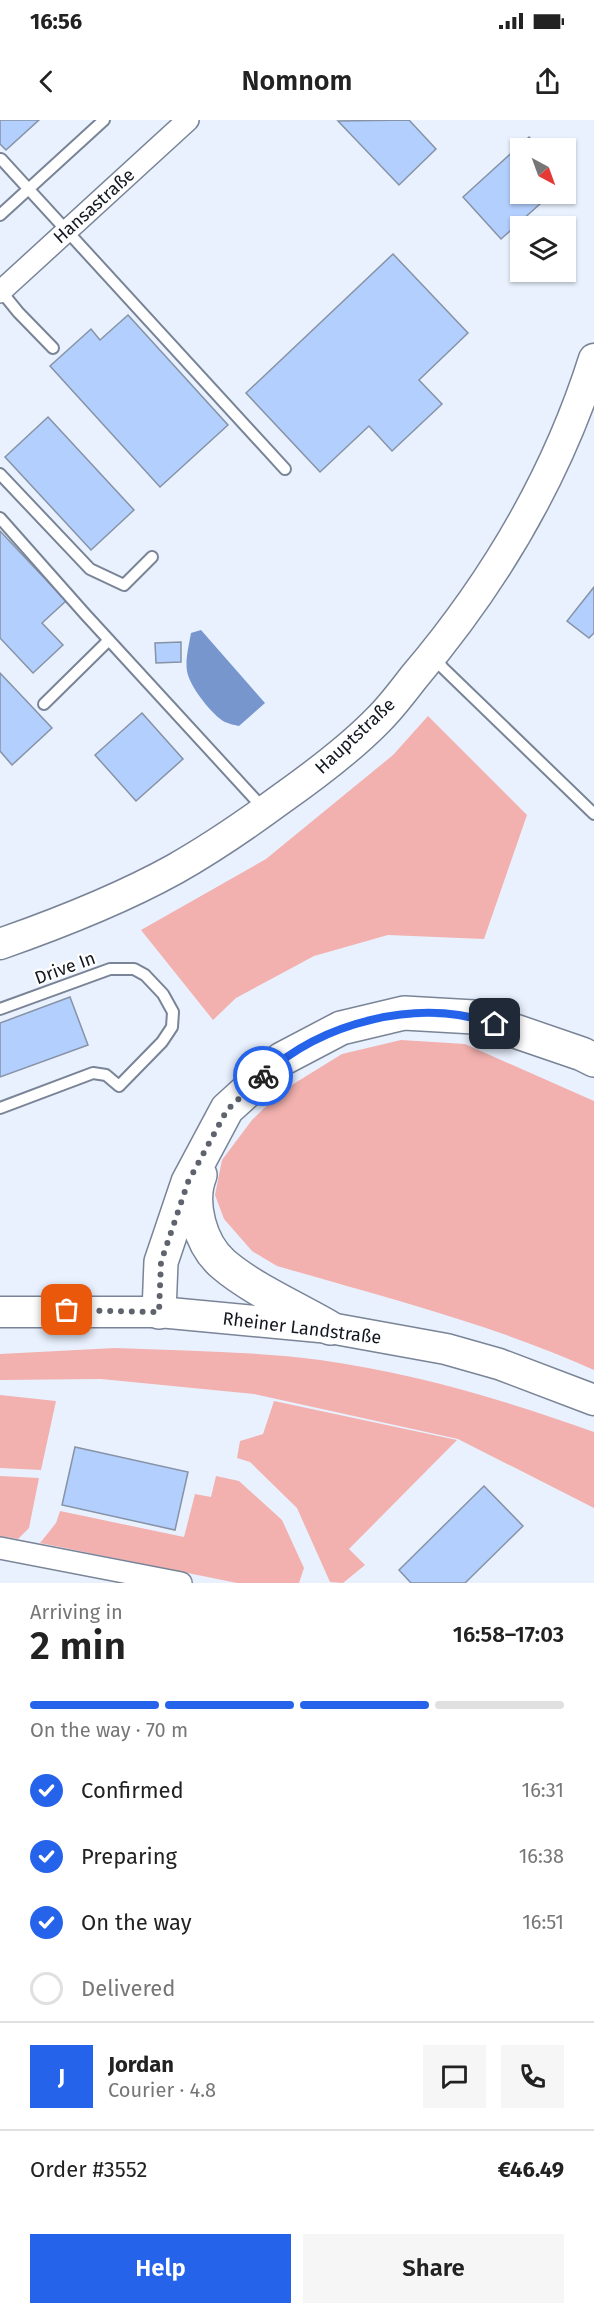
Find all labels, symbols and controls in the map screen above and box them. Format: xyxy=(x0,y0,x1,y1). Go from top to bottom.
text: 16:56 xyxy=(30,8,82,35)
icon: back xyxy=(30,65,63,98)
text: Nomnom xyxy=(242,65,353,97)
icon: share xyxy=(531,65,564,98)
north arrow xyxy=(510,138,576,204)
map controls xyxy=(510,138,576,282)
street label: Hansastraße xyxy=(49,164,139,248)
button: layers xyxy=(510,216,576,282)
street label: Hauptstraße xyxy=(310,693,400,779)
street label: Drive In xyxy=(32,947,98,989)
pin xyxy=(469,998,520,1049)
icon: home xyxy=(478,1007,511,1040)
courier xyxy=(233,1046,293,1106)
icon: bike xyxy=(247,1060,280,1093)
pin xyxy=(41,1284,92,1335)
icon: bag xyxy=(50,1293,83,1326)
street label: Rheiner Landstraße xyxy=(221,1307,383,1349)
text: Arriving in xyxy=(30,1600,123,1624)
text: 16:58–17:03 xyxy=(453,1621,564,1648)
text: 2 min xyxy=(30,1623,126,1669)
text: On the way · 70 m xyxy=(30,1718,188,1742)
icon: check xyxy=(30,1774,63,1807)
text: Confirmed xyxy=(81,1777,184,1804)
text: 16:31 xyxy=(522,1778,564,1802)
icon: check xyxy=(30,1840,63,1873)
text: Preparing xyxy=(81,1843,177,1870)
text: 16:38 xyxy=(519,1844,564,1868)
icon: check xyxy=(30,1906,63,1939)
text: On the way xyxy=(81,1909,192,1936)
text: 16:51 xyxy=(522,1910,564,1934)
text: Delivered xyxy=(81,1975,176,2002)
button: chat xyxy=(423,2045,486,2108)
button: phone xyxy=(501,2045,564,2108)
text: Jordan xyxy=(108,2051,174,2078)
text: J xyxy=(58,2063,65,2090)
text: Courier · 4.8 xyxy=(108,2078,216,2102)
text: Order #3552 xyxy=(30,2156,147,2183)
text: €46.49 xyxy=(498,2156,564,2183)
button: Help xyxy=(30,2234,291,2303)
button: Share xyxy=(303,2234,564,2303)

